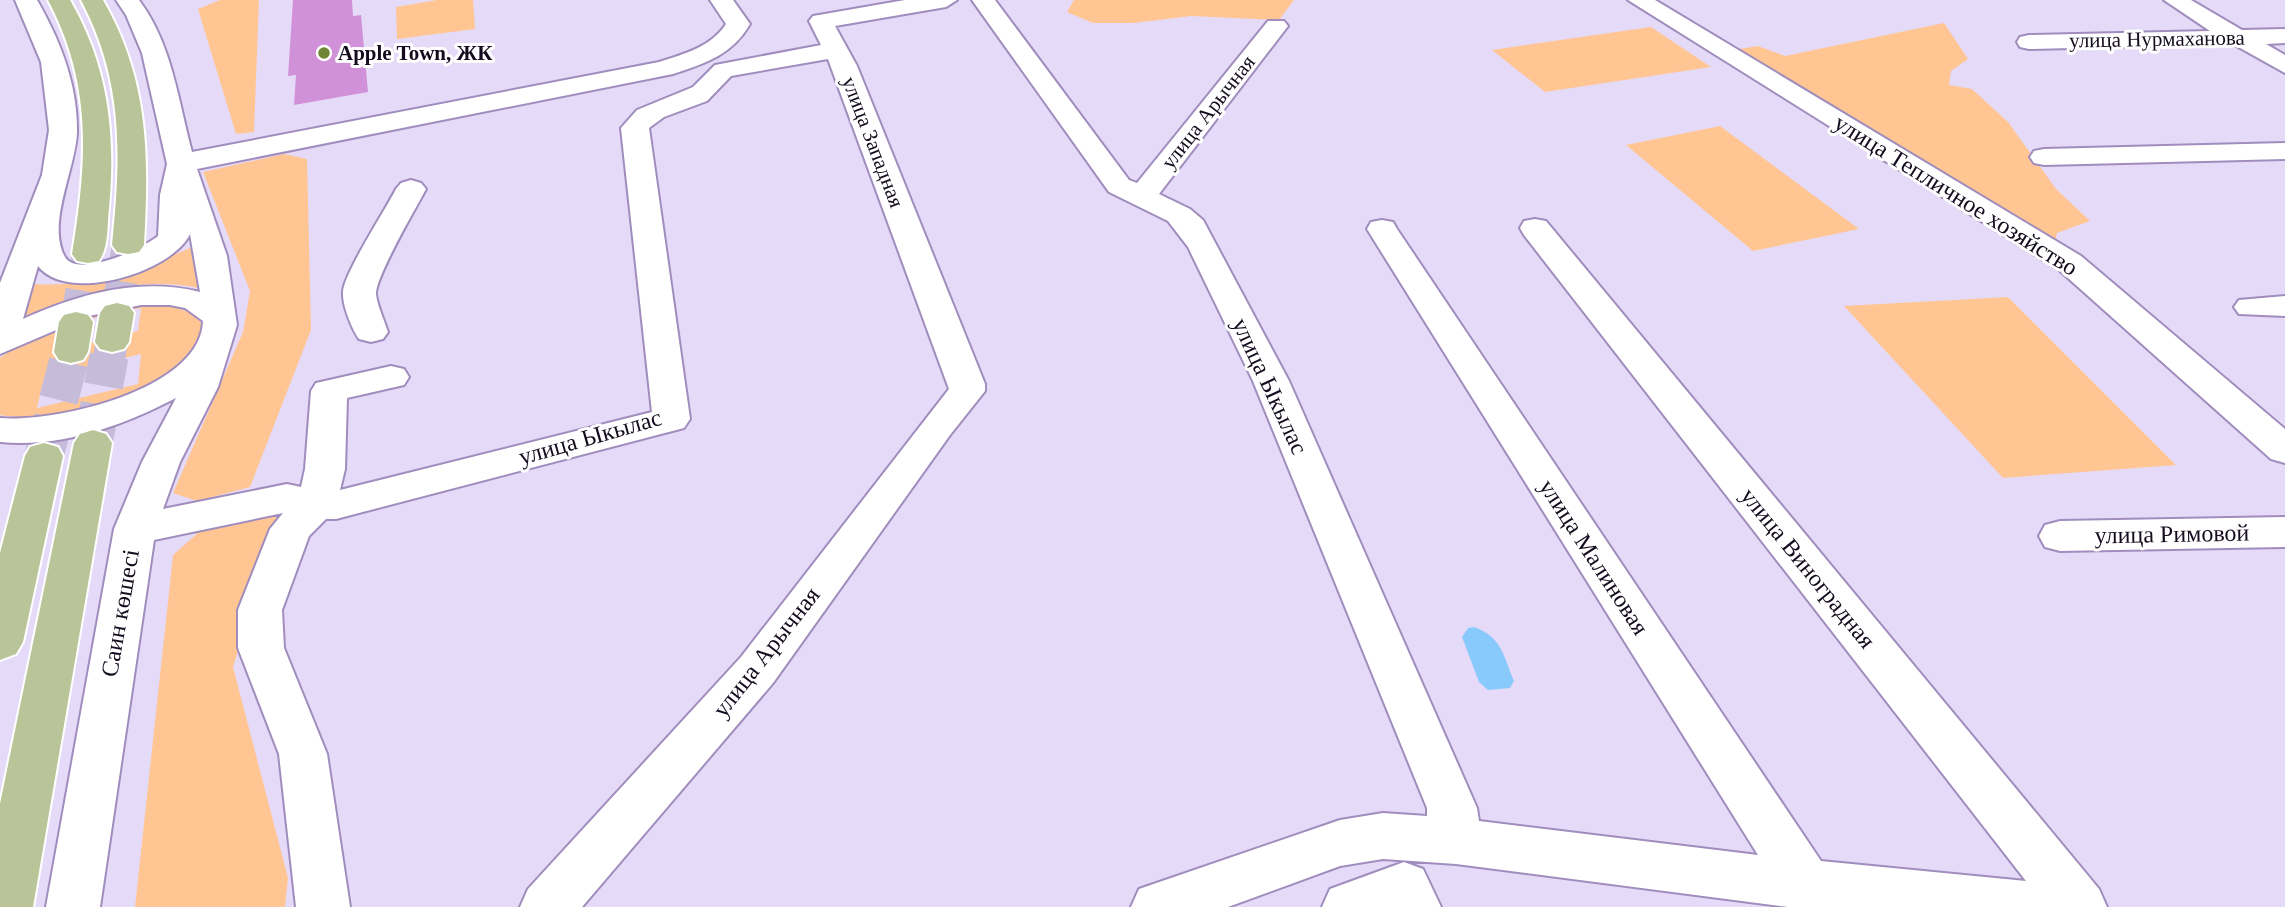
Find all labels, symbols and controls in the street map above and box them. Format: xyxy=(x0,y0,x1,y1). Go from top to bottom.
street label: улица Нурмаханова xyxy=(2069,25,2246,53)
place label: Apple Town, ЖК xyxy=(338,41,493,65)
marker: Apple Town, ЖК xyxy=(316,45,332,61)
street label: улица Арычная xyxy=(1156,50,1260,174)
street label: улица Западная xyxy=(837,73,909,211)
street label: улица Тепличное хозяйство xyxy=(1830,109,2082,281)
street label: улица Ыкылас xyxy=(1227,314,1313,458)
street label: улица Ыкылас xyxy=(516,404,664,470)
street label: улица Малиновая xyxy=(1534,475,1654,639)
street label: улица Виноградная xyxy=(1736,483,1880,653)
street label: улица Римовой xyxy=(2094,520,2250,548)
street label: Саин көшесі xyxy=(96,547,144,679)
street label: улица Арычная xyxy=(707,582,825,722)

